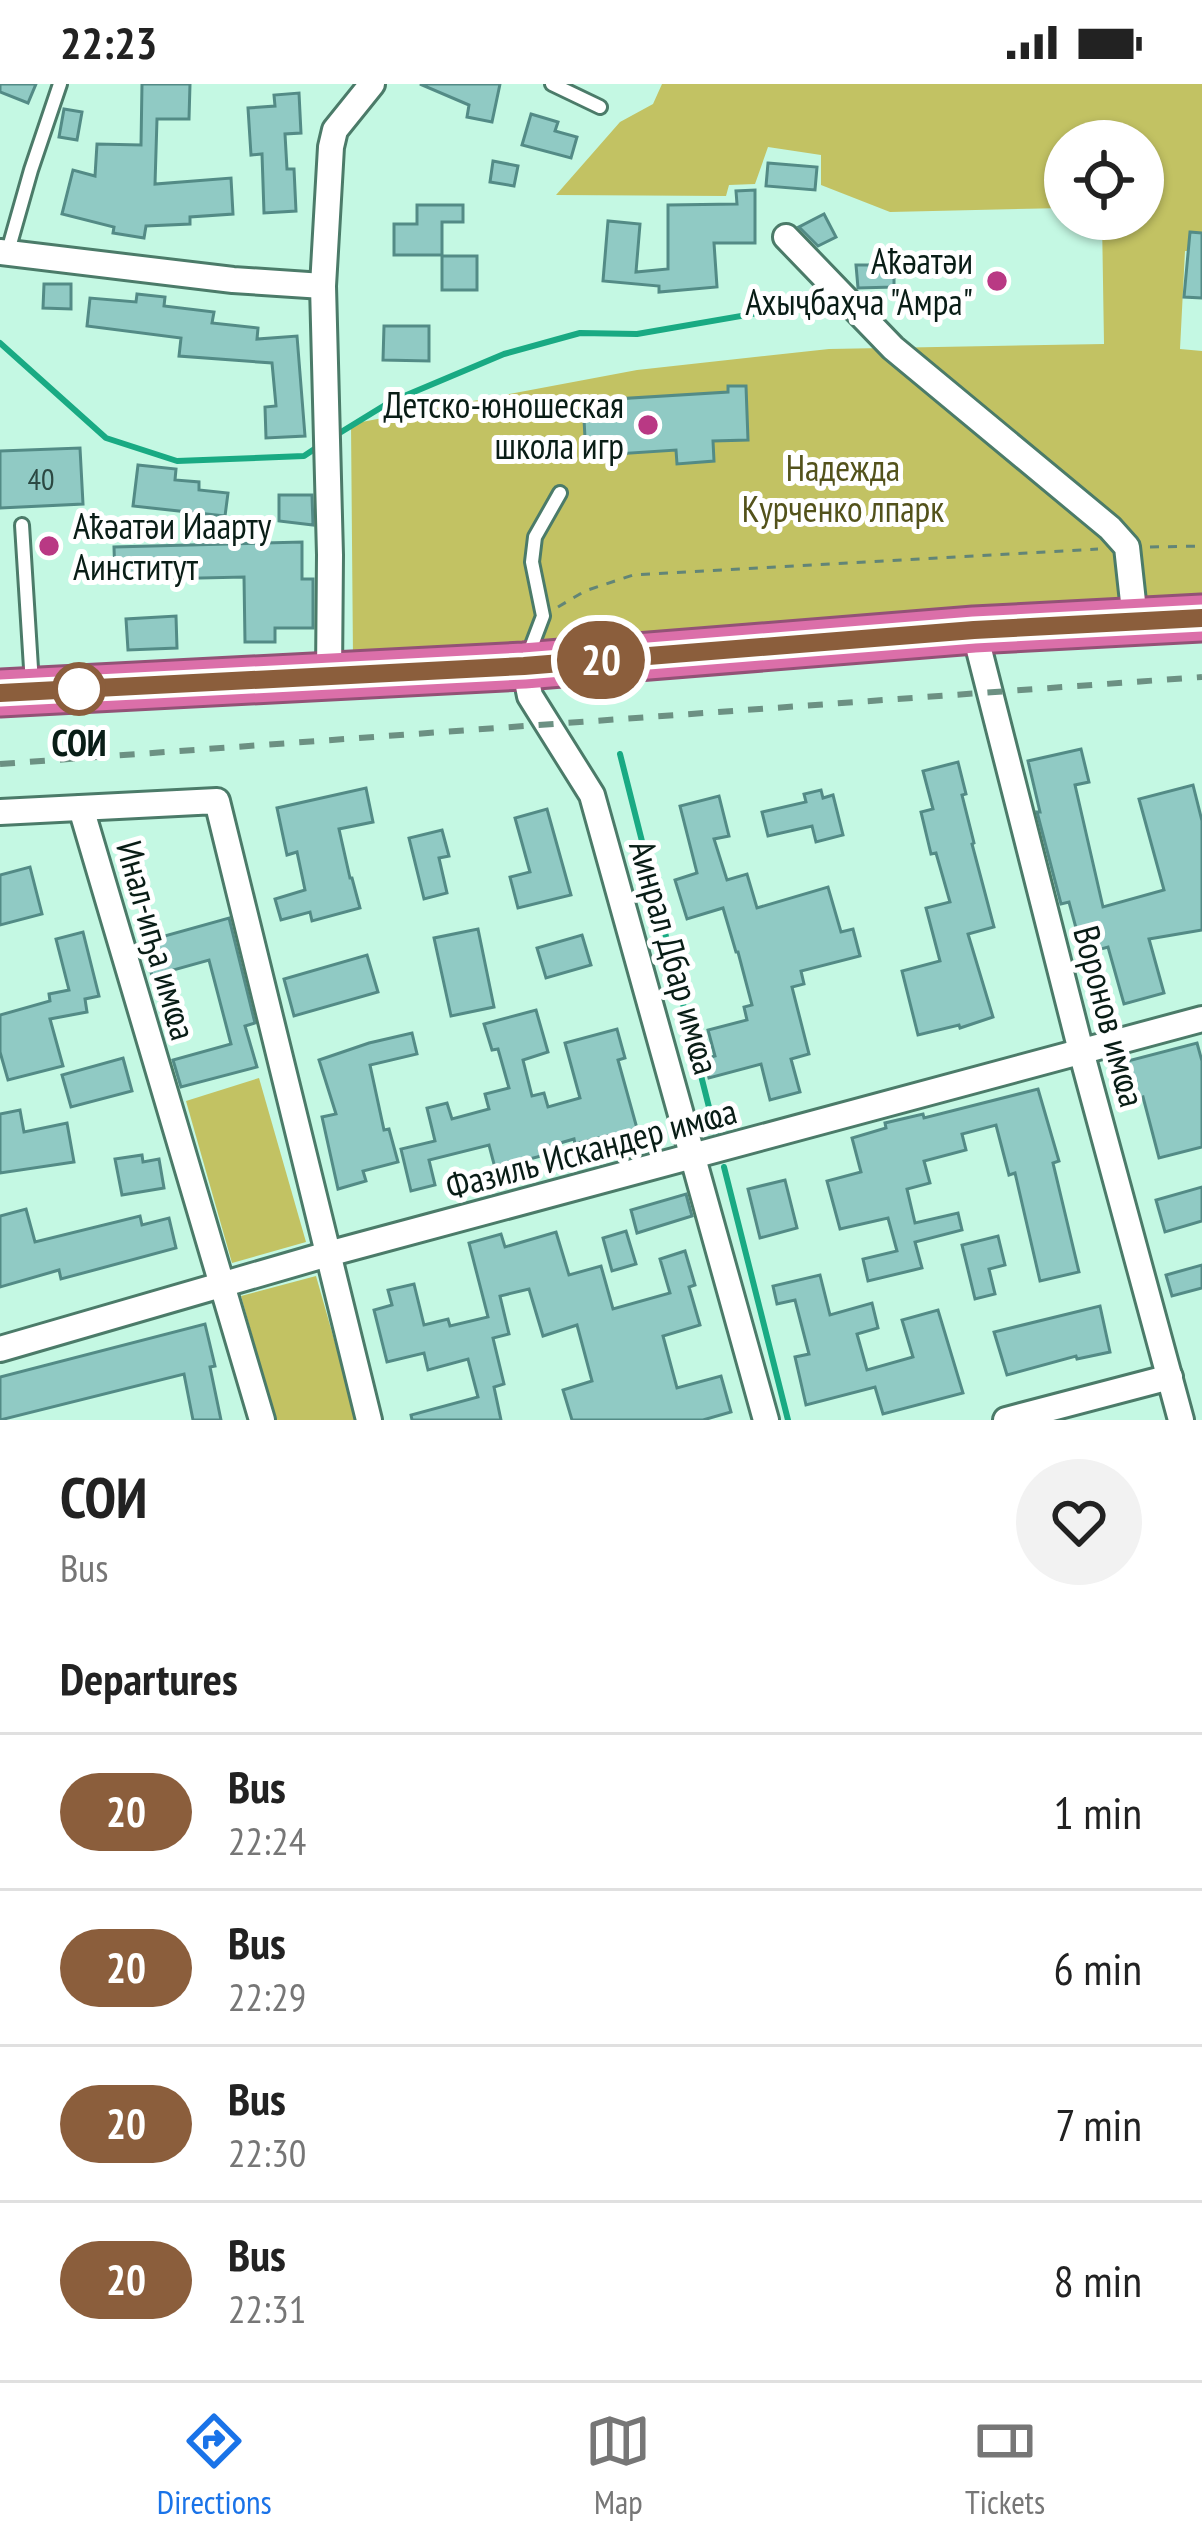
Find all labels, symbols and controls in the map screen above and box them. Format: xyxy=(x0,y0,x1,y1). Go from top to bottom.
text: 22:23 xyxy=(60,13,157,71)
map controls xyxy=(1044,120,1164,240)
button: locate xyxy=(1044,120,1164,240)
place label: Аҟәатәи Ахыҷбаҳча "Амра" xyxy=(745,237,973,325)
marker: Аҟәатәи Ахыҷбаҳча "Амра" xyxy=(984,268,1010,294)
place label: Детско-юношеская школа игр xyxy=(384,381,624,469)
marker: Детско-юношеская школа игр xyxy=(635,412,661,438)
park label: Надежда Курченко лпарк xyxy=(742,444,944,532)
house number: 40 xyxy=(28,459,55,498)
place label: Аҟәатәи Иаарту Аинститут xyxy=(73,502,272,590)
marker: Аҟәатәи Иаарту Аинститут xyxy=(36,533,62,559)
line badge: 20 xyxy=(547,621,655,699)
text: 20 xyxy=(581,632,621,687)
marker: СОИ xyxy=(54,664,104,714)
place label: СОИ xyxy=(51,719,107,766)
street label: Инал-иҧа имҩа xyxy=(106,835,208,1045)
street label: Аинрал Дбар имҩа xyxy=(619,835,731,1079)
street label: Воронов имҩа xyxy=(1063,920,1157,1112)
street label: Фазиль Искандер имҩа xyxy=(440,1087,742,1209)
button: heart xyxy=(1016,1459,1142,1585)
text: СОИ xyxy=(60,1460,147,1534)
text: Bus xyxy=(60,1542,108,1593)
text: Departures xyxy=(60,1649,238,1707)
text: Bus xyxy=(228,1757,286,1815)
text: 1 min xyxy=(1053,1783,1142,1841)
text: 20 xyxy=(106,1784,146,1839)
text: 22:24 xyxy=(228,1815,306,1866)
text: Bus xyxy=(228,1913,286,1971)
text: 6 min xyxy=(1053,1939,1142,1997)
text: 20 xyxy=(106,1940,146,1995)
text: 22:29 xyxy=(228,1971,306,2022)
text: Bus xyxy=(228,2069,286,2127)
text: 7 min xyxy=(1055,2095,1142,2153)
text: 20 xyxy=(106,2096,146,2151)
text: 22:30 xyxy=(228,2127,306,2178)
text: Bus xyxy=(228,2225,286,2283)
text: 8 min xyxy=(1053,2251,1142,2309)
text: 20 xyxy=(106,2252,146,2307)
text: 22:31 xyxy=(228,2283,306,2334)
tab: Directions xyxy=(157,2408,272,2523)
tab: Map xyxy=(585,2408,651,2523)
tab: Tickets xyxy=(965,2408,1045,2523)

